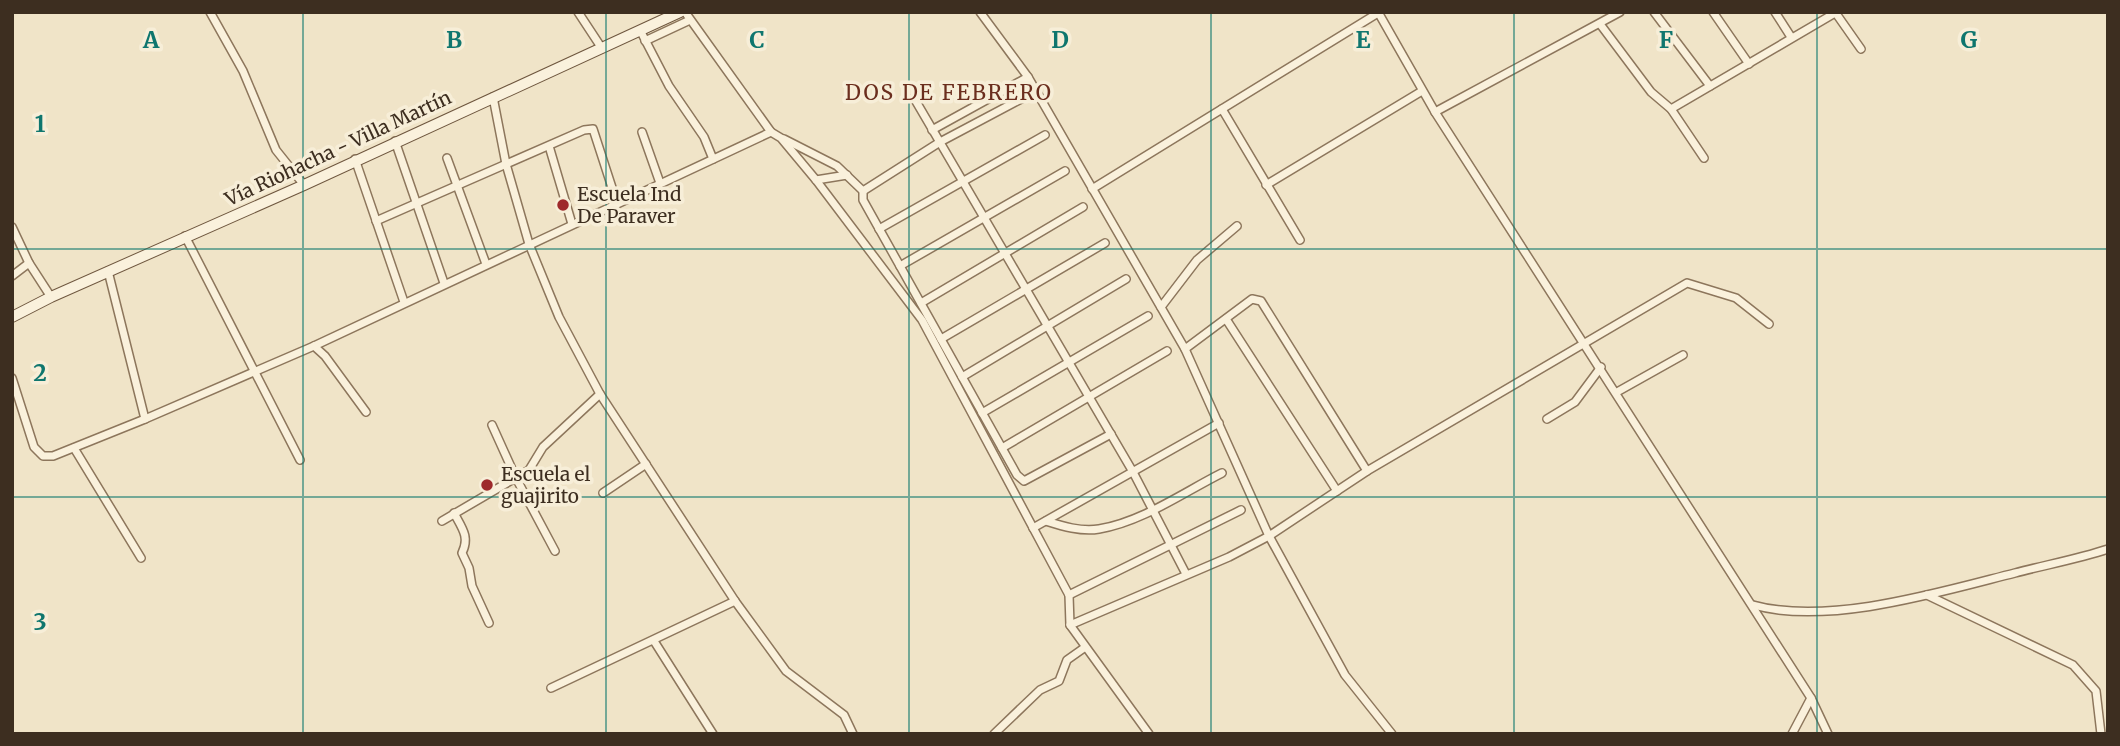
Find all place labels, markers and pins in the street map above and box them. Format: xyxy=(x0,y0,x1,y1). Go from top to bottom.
place label: Escuela Ind De Paraver xyxy=(577,182,681,228)
marker: Escuela Ind De Paraver xyxy=(555,197,571,213)
place label: Escuela el guajirito xyxy=(501,462,590,508)
marker: Escuela el guajirito xyxy=(479,477,495,493)

